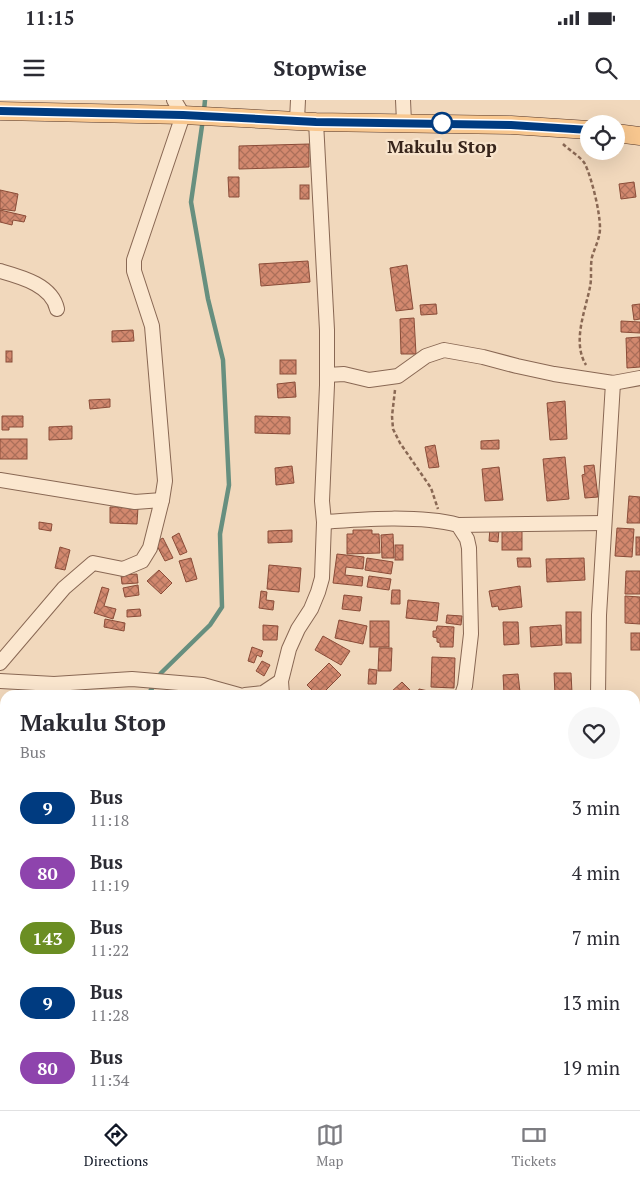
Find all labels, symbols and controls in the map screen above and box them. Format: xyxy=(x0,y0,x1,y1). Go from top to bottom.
text: 11:15 xyxy=(25,5,74,30)
text: Stopwise xyxy=(273,53,367,82)
icon: menu xyxy=(20,54,48,82)
icon: search xyxy=(592,54,620,82)
marker: Makulu Stop xyxy=(431,112,453,134)
map controls xyxy=(580,115,625,160)
button: locate xyxy=(580,115,625,160)
place label: Makulu Stop xyxy=(387,134,497,158)
text: Makulu Stop xyxy=(20,706,166,738)
button: heart xyxy=(568,707,620,759)
text: Bus xyxy=(20,741,46,763)
text: Bus xyxy=(90,784,123,809)
text: 3 min xyxy=(572,795,620,820)
text: 9 xyxy=(42,796,53,820)
text: 11:18 xyxy=(90,809,129,831)
text: Bus xyxy=(90,849,123,874)
text: 4 min xyxy=(572,860,620,885)
text: 80 xyxy=(37,861,58,885)
text: 11:19 xyxy=(90,874,129,896)
text: Bus xyxy=(90,914,123,939)
text: 7 min xyxy=(572,925,620,950)
text: 143 xyxy=(32,926,63,950)
text: 11:22 xyxy=(90,939,129,961)
text: Bus xyxy=(90,979,123,1004)
text: 13 min xyxy=(562,990,620,1015)
text: 9 xyxy=(42,991,53,1015)
text: 11:28 xyxy=(90,1004,129,1026)
text: Bus xyxy=(90,1044,123,1069)
text: 19 min xyxy=(562,1055,620,1080)
text: 80 xyxy=(37,1056,58,1080)
text: 11:34 xyxy=(90,1069,129,1091)
tab: Directions xyxy=(84,1121,148,1170)
tab: Map xyxy=(316,1121,344,1170)
tab: Tickets xyxy=(511,1121,556,1170)

